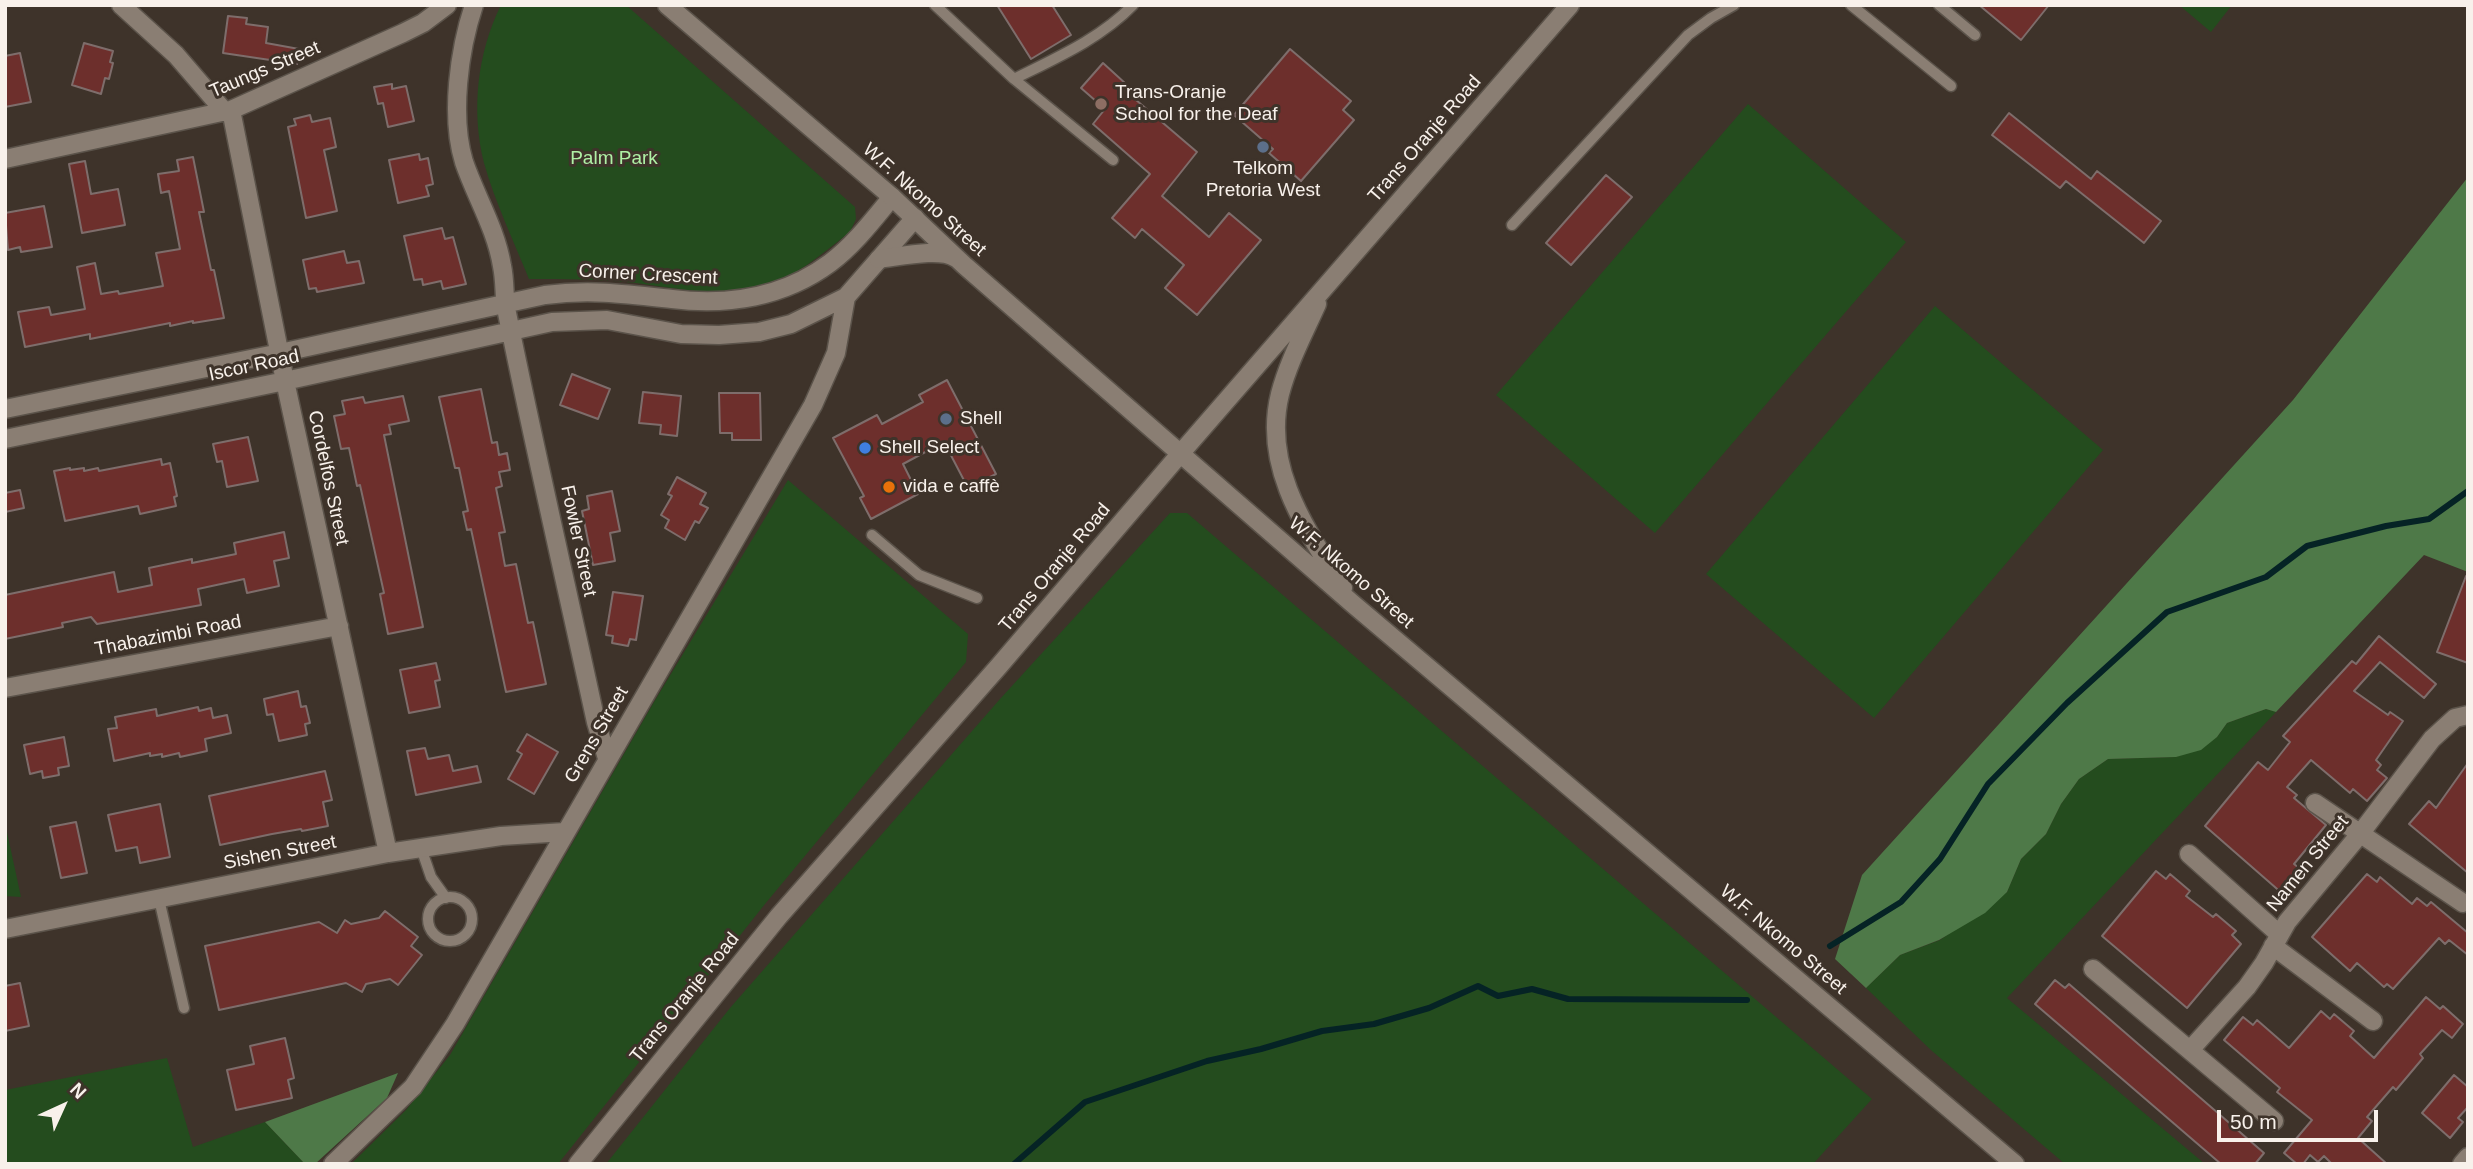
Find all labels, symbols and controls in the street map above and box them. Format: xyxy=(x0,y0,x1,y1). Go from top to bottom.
street label: Taungs Street xyxy=(207,37,323,103)
street label: Trans Oranje Road xyxy=(1364,71,1486,207)
place label: Trans-Oranje School for the Deaf xyxy=(1115,82,1278,126)
marker: Trans-Oranje School for the Deaf xyxy=(1093,96,1109,112)
street label: W.F. Nkomo Street xyxy=(858,139,990,261)
marker: Telkom Pretoria West xyxy=(1255,139,1271,155)
park label: Palm Park xyxy=(570,148,658,170)
place label: Telkom Pretoria West xyxy=(1206,158,1320,202)
street label: Corner Crescent xyxy=(578,260,718,290)
street label: Iscor Road xyxy=(207,345,301,387)
street label: Cordelfos Street xyxy=(303,408,353,548)
place label: Shell xyxy=(960,408,1002,430)
marker: Shell xyxy=(938,411,954,427)
place label: Shell Select xyxy=(879,437,979,459)
marker: Shell Select xyxy=(857,440,873,456)
place label: vida e caffè xyxy=(903,476,1000,498)
marker: vida e caffè xyxy=(881,479,897,495)
street label: Fowler Street xyxy=(555,483,601,599)
street label: Trans Oranje Road xyxy=(995,499,1115,637)
street label: W.F. Nkomo Street xyxy=(1284,512,1418,634)
street label: Thabazimbi Road xyxy=(93,611,243,661)
street label: Grens Street xyxy=(560,683,634,787)
street label: Namen Street xyxy=(2262,811,2354,917)
street label: Sishen Street xyxy=(222,831,338,875)
street label: W.F. Nkomo Street xyxy=(1715,880,1851,1000)
street label: Trans Oranje Road xyxy=(626,928,744,1068)
north arrow xyxy=(28,1071,98,1141)
text: N xyxy=(66,1079,90,1103)
scale bar xyxy=(2221,1096,2382,1140)
text: 50 m xyxy=(2230,1110,2277,1133)

